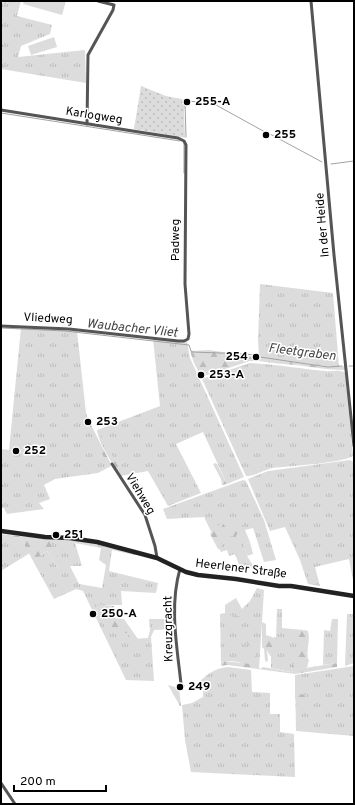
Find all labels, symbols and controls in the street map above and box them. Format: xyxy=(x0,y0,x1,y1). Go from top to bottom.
place label: 255-A xyxy=(195,94,231,110)
marker: 255-A xyxy=(182,97,192,107)
street label: Karlogweg xyxy=(64,104,124,128)
place label: 255 xyxy=(274,127,296,143)
marker: 255 xyxy=(261,130,271,140)
street label: In der Heide xyxy=(312,192,334,258)
street label: Padweg xyxy=(168,219,184,261)
street label: Vliedweg xyxy=(23,310,73,328)
water label: Waubacher Vliet xyxy=(86,316,180,342)
water label: Fleetgraben xyxy=(267,341,337,365)
place label: 254 xyxy=(225,349,248,365)
marker: 254 xyxy=(251,352,261,362)
place label: 253-A xyxy=(209,367,245,383)
marker: 253-A xyxy=(196,370,206,380)
place label: 253 xyxy=(96,414,118,430)
marker: 253 xyxy=(83,417,93,427)
place label: 252 xyxy=(24,443,46,459)
marker: 252 xyxy=(11,446,21,456)
street label: Viehweg xyxy=(121,470,159,518)
place label: 251 xyxy=(64,527,83,543)
marker: 251 xyxy=(51,530,61,540)
street label: Heerlener Straße xyxy=(194,555,288,583)
street label: Kreuzgracht xyxy=(160,596,178,662)
place label: 250-A xyxy=(101,606,137,622)
marker: 250-A xyxy=(88,609,98,619)
place label: 249 xyxy=(188,679,210,695)
marker: 249 xyxy=(175,682,185,692)
scale bar xyxy=(14,767,106,793)
text: 200 m xyxy=(20,774,56,790)

